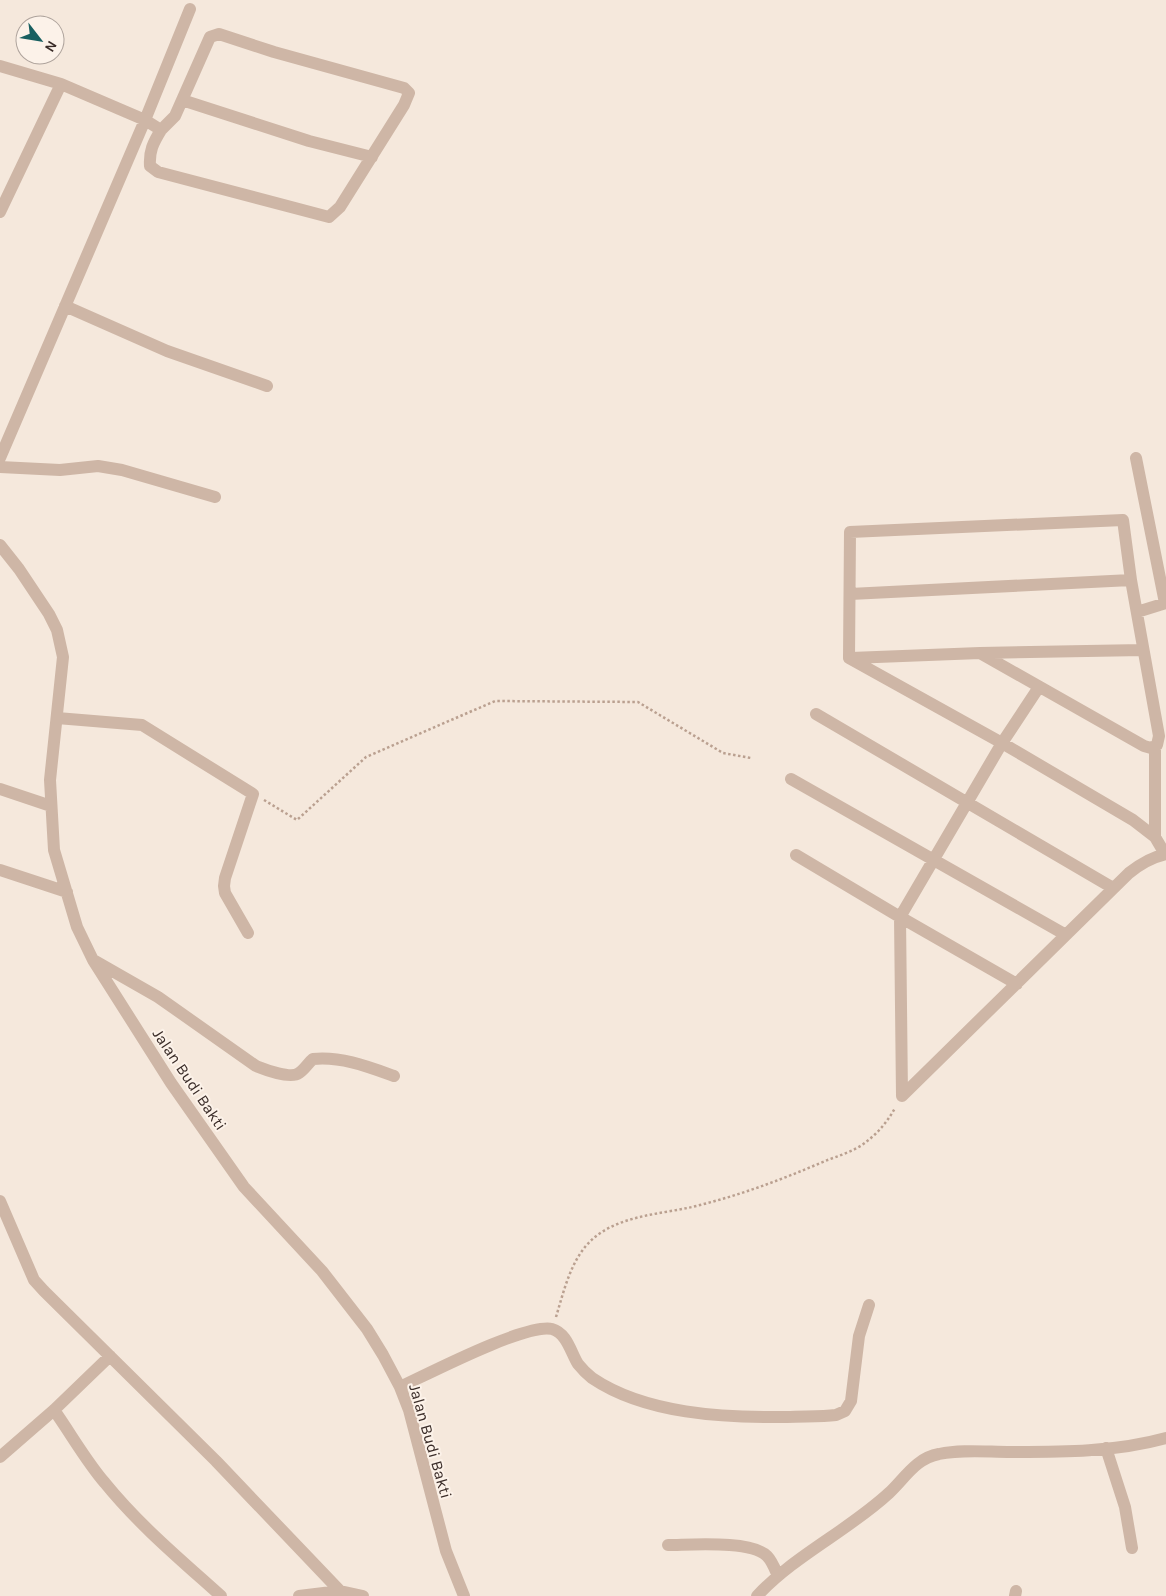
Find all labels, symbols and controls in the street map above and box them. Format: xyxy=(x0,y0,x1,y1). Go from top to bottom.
north arrow xyxy=(15,15,65,65)
text: N xyxy=(41,38,61,55)
street label: Jalan Budi Bakti xyxy=(149,1025,231,1134)
street label: Jalan Budi Bakti xyxy=(405,1382,456,1501)

